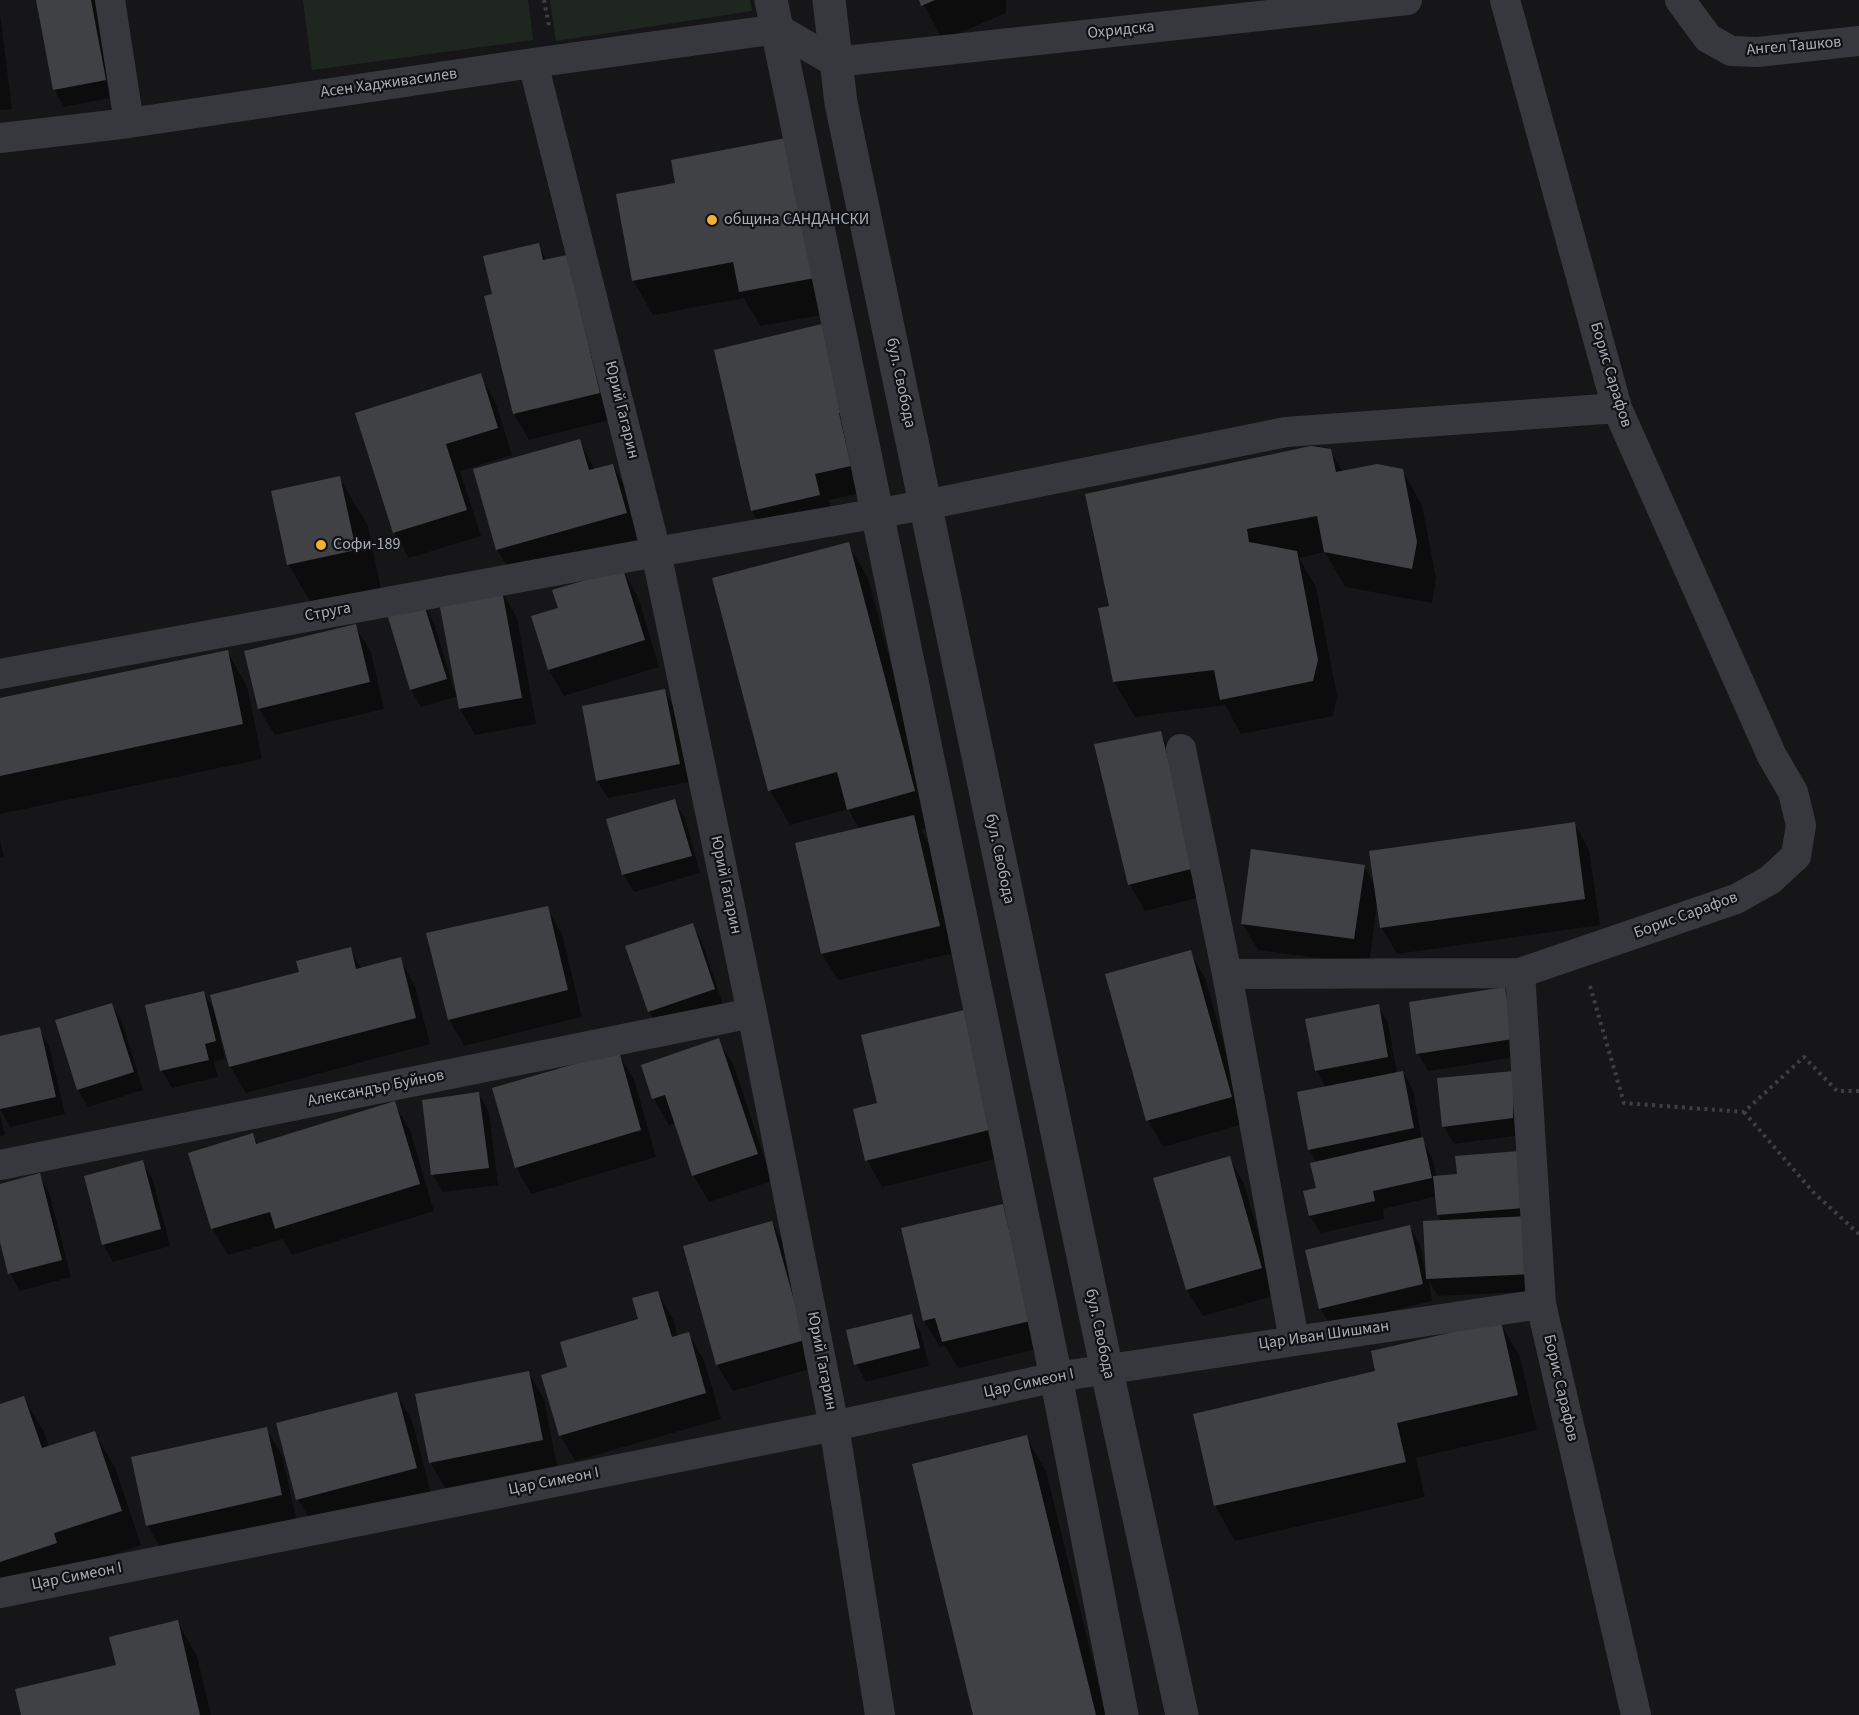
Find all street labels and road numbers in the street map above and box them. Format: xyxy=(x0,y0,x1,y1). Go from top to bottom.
street label: Охридска xyxy=(1087,18,1155,44)
street label: Ангел Ташков xyxy=(1746,33,1842,61)
street label: Асен Хадживасилев xyxy=(320,65,458,103)
street label: Борис Сарафов xyxy=(1585,320,1635,430)
street label: бул. Свобода xyxy=(881,336,919,430)
street label: Юрий Гагарин xyxy=(600,359,642,461)
street label: Струга xyxy=(303,599,353,627)
street label: бул. Свобода xyxy=(980,812,1018,906)
street label: Юрий Гагарин xyxy=(705,834,745,936)
street label: Борис Сарафов xyxy=(1632,888,1740,944)
street label: Александър Буйнов xyxy=(306,1066,446,1112)
street label: бул. Свобода xyxy=(1080,1287,1118,1381)
street label: Юрий Гагарин xyxy=(802,1310,840,1412)
street label: Цар Иван Шишман xyxy=(1257,1317,1391,1355)
street label: Борис Сарафов xyxy=(1538,1333,1582,1443)
street label: Цар Симеон I xyxy=(982,1365,1076,1403)
street label: Цар Симеон I xyxy=(507,1464,601,1500)
street label: Цар Симеон I xyxy=(30,1559,124,1595)

